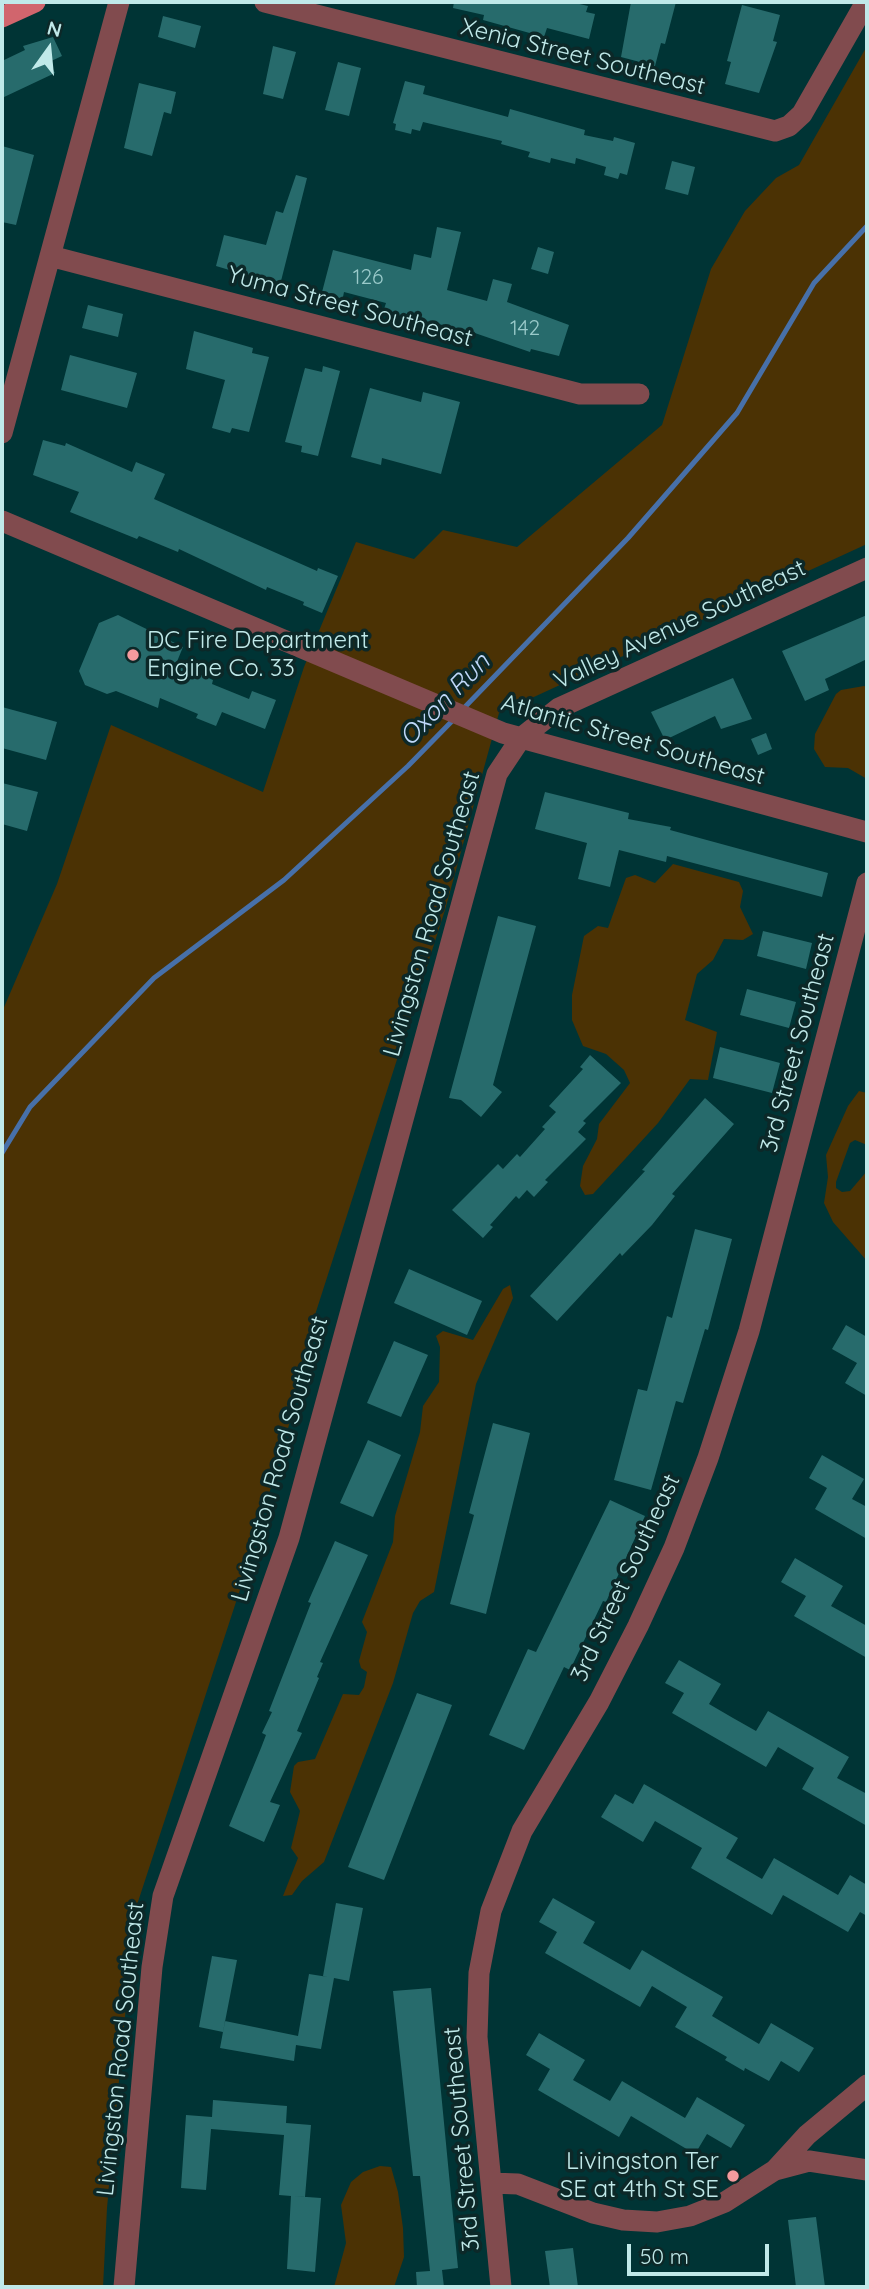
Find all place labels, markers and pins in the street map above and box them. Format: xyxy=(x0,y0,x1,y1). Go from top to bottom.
place label: DC Fire Department Engine Co. 33 xyxy=(147,627,369,683)
marker: DC Fire Department Engine Co. 33 xyxy=(125,647,141,663)
place label: Livingston Ter SE at 4th St SE xyxy=(560,2148,719,2204)
marker: Livingston Ter SE at 4th St SE xyxy=(725,2168,741,2184)

